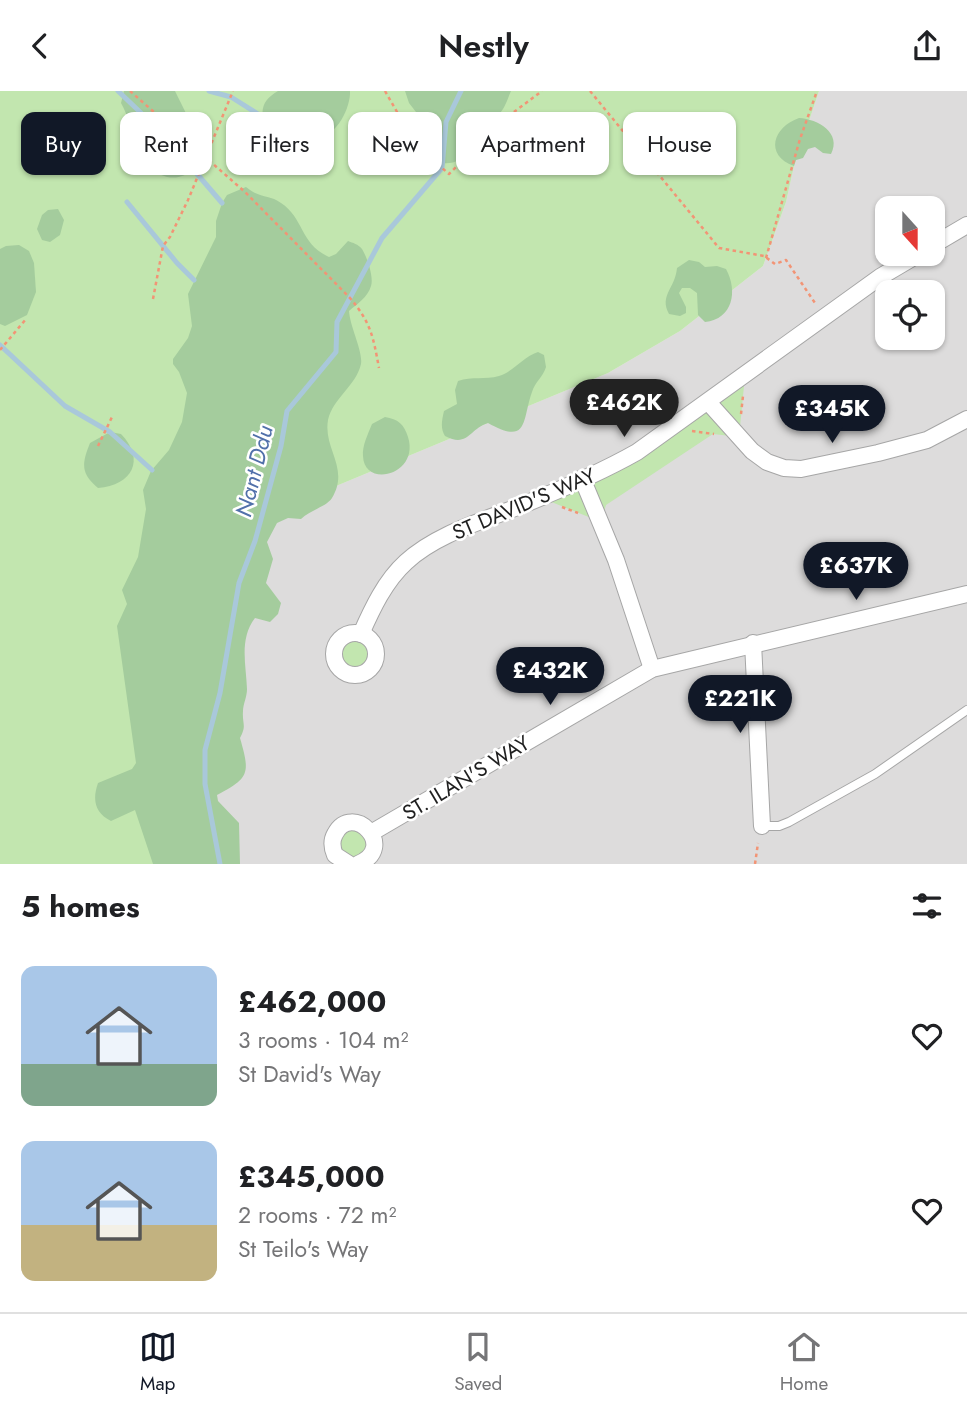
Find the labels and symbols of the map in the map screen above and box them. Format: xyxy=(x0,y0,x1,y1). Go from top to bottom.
north arrow xyxy=(875,196,945,266)
pin: £462K xyxy=(575,379,673,439)
pin: £345K xyxy=(783,385,881,445)
water label: Nant Ddu xyxy=(226,421,282,521)
street label: ST DAVID'S WAY xyxy=(448,460,600,548)
pin: £637K xyxy=(807,543,905,602)
pin: £432K xyxy=(501,647,599,707)
pin: £221K xyxy=(691,675,789,735)
street label: ST. ILAN'S WAY xyxy=(397,728,536,828)

